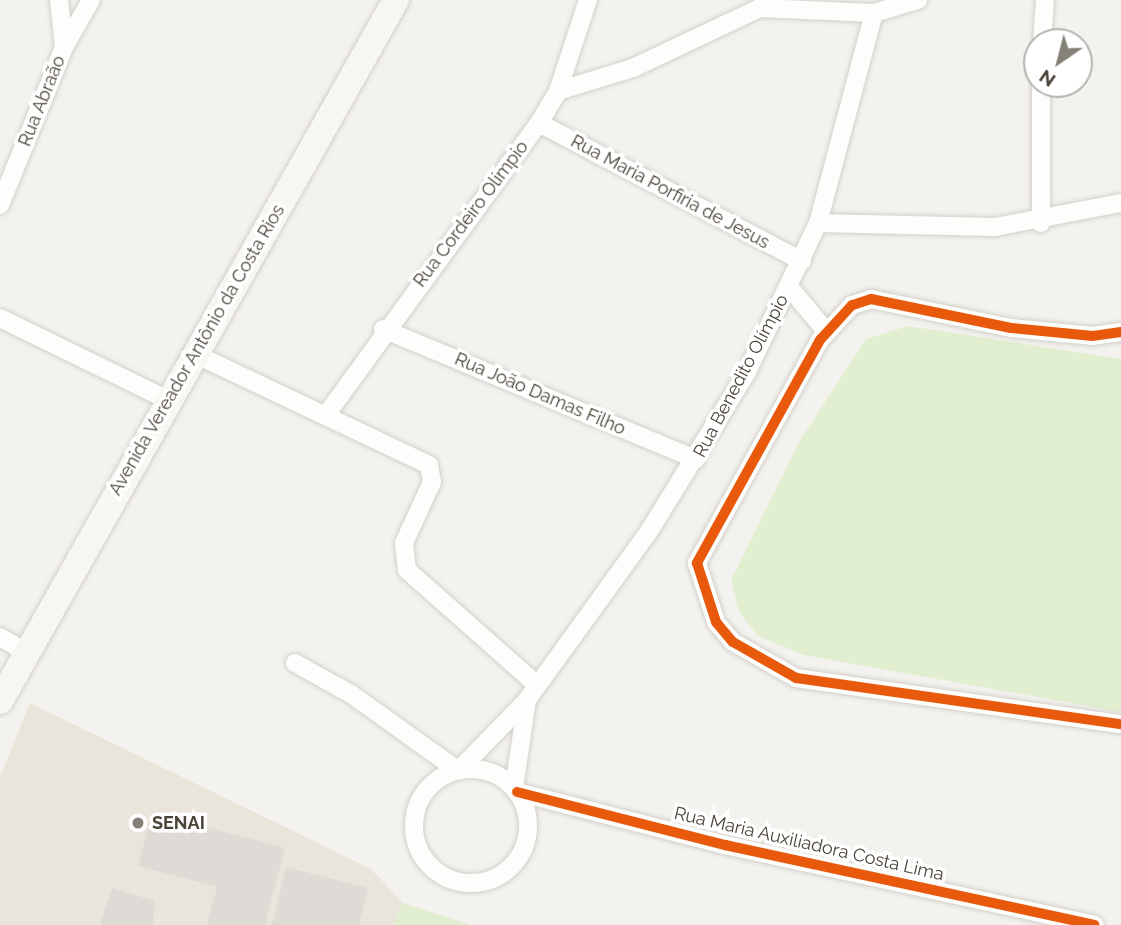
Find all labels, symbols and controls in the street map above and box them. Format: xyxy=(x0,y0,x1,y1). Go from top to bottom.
north arrow xyxy=(1023,28,1093,98)
street label: Rua Abraão xyxy=(14,52,70,150)
text: N xyxy=(1035,65,1059,92)
street label: Rua Maria Porfiria de Jesus xyxy=(567,130,773,254)
street label: Rua Cordeiro Olímpio xyxy=(409,137,533,291)
street label: Avenida Vereador Antônio da Costa Rios xyxy=(104,200,290,500)
street label: Rua Benedito Olímpio xyxy=(689,291,793,461)
street label: Rua João Damas Filho xyxy=(451,348,629,440)
street label: Rua Maria Auxiliadora Costa Lima xyxy=(672,802,946,886)
place label: SENAI xyxy=(152,812,205,834)
marker: SENAI xyxy=(130,815,146,831)

